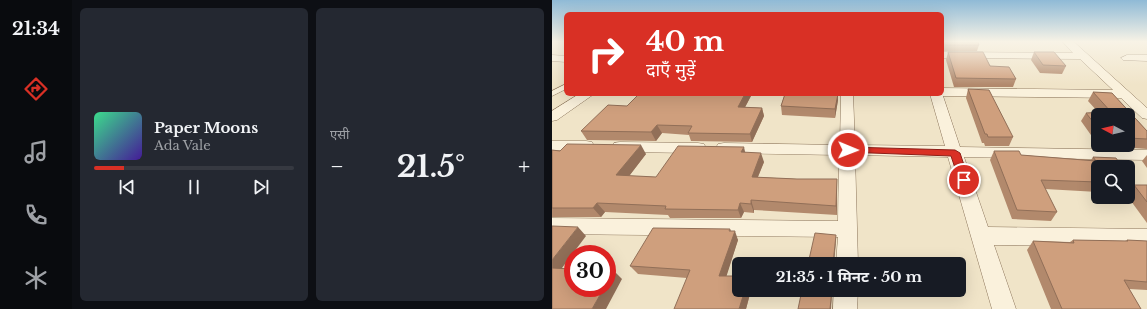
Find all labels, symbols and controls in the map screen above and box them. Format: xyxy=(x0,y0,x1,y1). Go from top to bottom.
text: 21:34 xyxy=(12,18,60,40)
text: 40 m xyxy=(646,24,724,59)
icon: right xyxy=(580,28,632,80)
text: दाएँ मुड़ें xyxy=(646,59,696,81)
icon: directions xyxy=(22,75,50,103)
north arrow xyxy=(1091,108,1135,152)
map controls xyxy=(1091,108,1135,204)
text: Paper Moons xyxy=(154,118,258,137)
text: एसी xyxy=(330,126,349,143)
position arrow xyxy=(827,129,869,171)
text: Ada Vale xyxy=(154,137,211,154)
icon: music xyxy=(22,138,50,166)
text: 21.5° xyxy=(397,148,465,185)
text: − xyxy=(330,153,344,180)
text: + xyxy=(518,153,530,180)
button: search xyxy=(1091,160,1135,204)
pin xyxy=(947,163,981,197)
icon: arrive xyxy=(953,169,975,191)
icon: previous xyxy=(116,176,138,198)
icon: pause xyxy=(183,176,205,198)
icon: next xyxy=(250,176,272,198)
icon: phone xyxy=(22,201,50,229)
speed limit sign: 30 xyxy=(564,245,616,297)
icon: climate xyxy=(22,264,50,292)
text: 21:35 · 1 मिनट · 50 m xyxy=(776,267,922,286)

